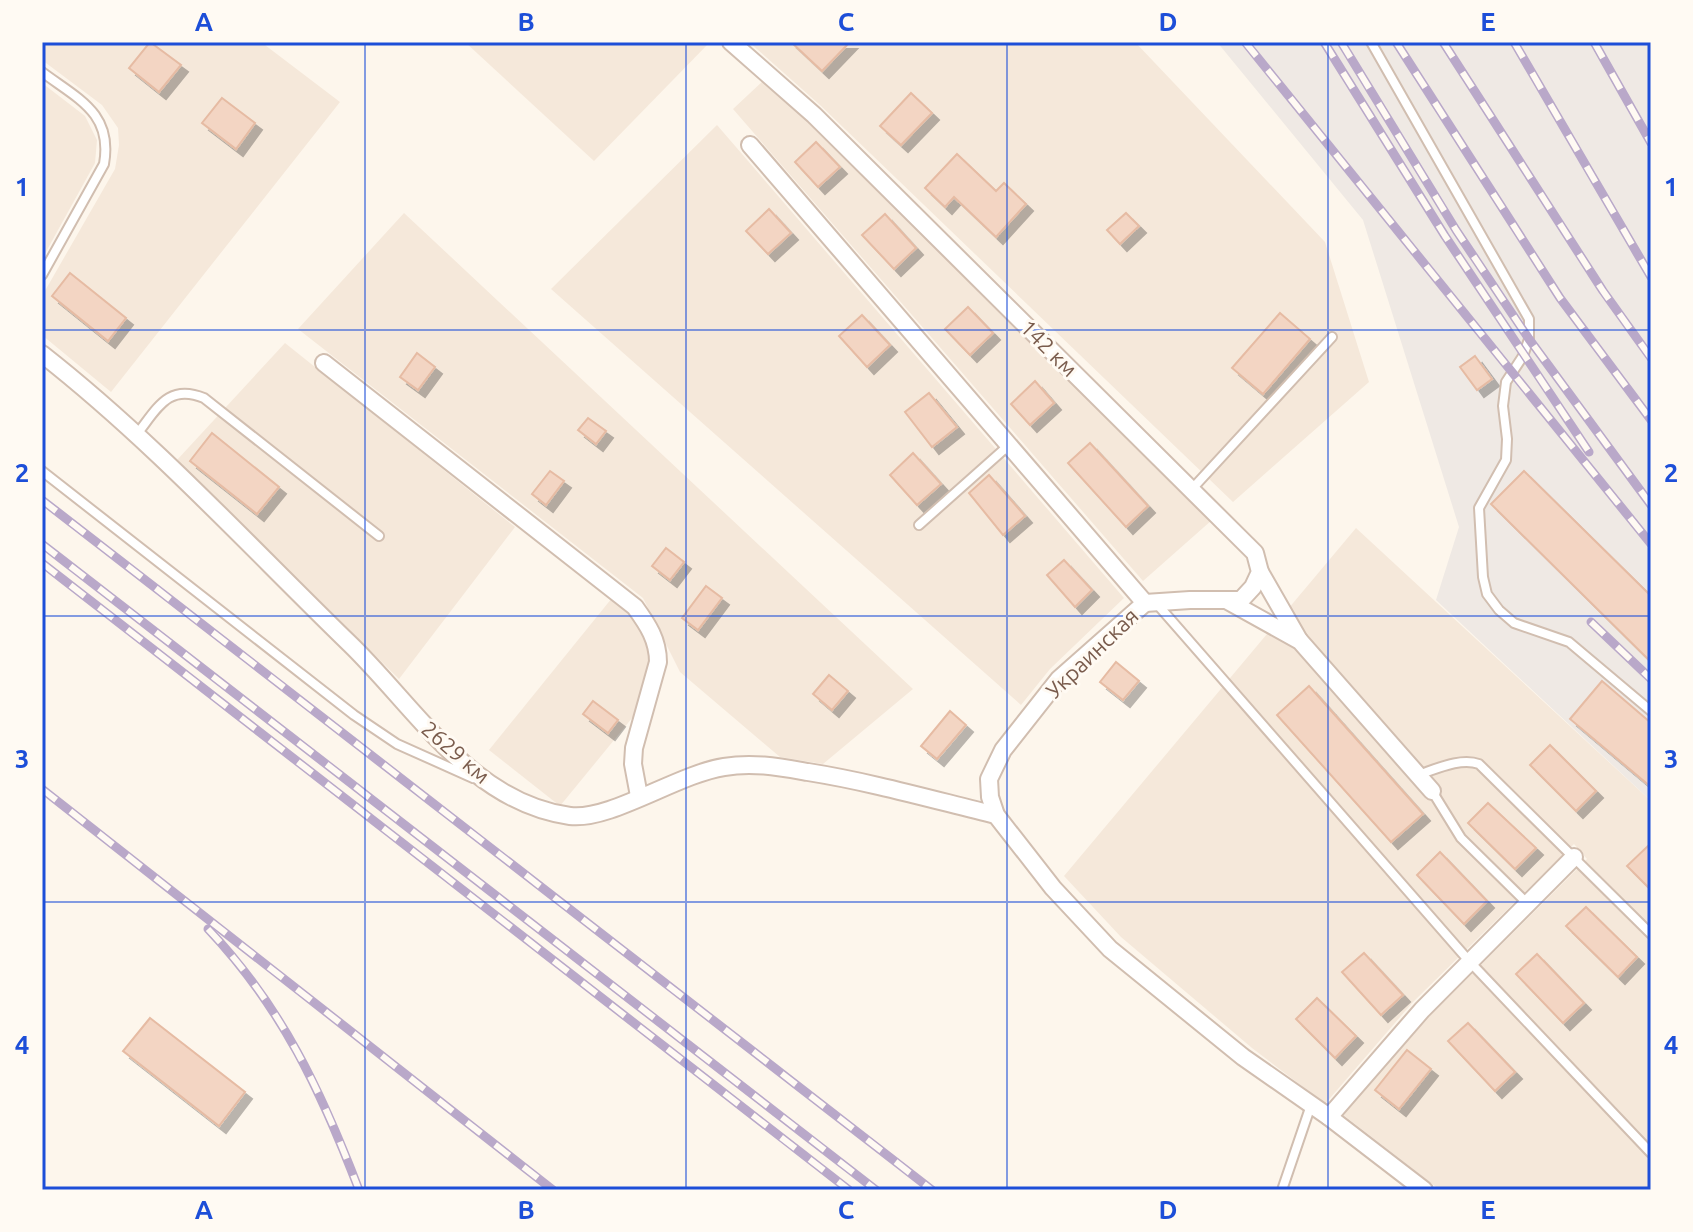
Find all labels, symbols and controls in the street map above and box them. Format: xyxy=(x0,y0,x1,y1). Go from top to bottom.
text: A xyxy=(195,7,214,36)
text: B xyxy=(517,7,535,36)
text: C xyxy=(838,7,855,36)
text: D xyxy=(1159,7,1177,36)
text: E xyxy=(1480,7,1496,36)
text: 1 xyxy=(15,172,29,201)
text: 1 xyxy=(1664,172,1678,201)
street label: 142 км xyxy=(1016,314,1083,381)
text: 2 xyxy=(15,458,29,487)
text: 2 xyxy=(1664,458,1678,487)
street label: Украинская xyxy=(1040,603,1143,703)
street label: 2629 км xyxy=(417,715,495,788)
text: 3 xyxy=(15,744,29,773)
text: 3 xyxy=(1664,744,1678,773)
text: 4 xyxy=(15,1030,29,1059)
text: 4 xyxy=(1664,1030,1678,1059)
text: A xyxy=(195,1195,214,1224)
text: B xyxy=(517,1195,535,1224)
text: C xyxy=(838,1195,855,1224)
text: D xyxy=(1159,1195,1177,1224)
text: E xyxy=(1480,1195,1496,1224)

